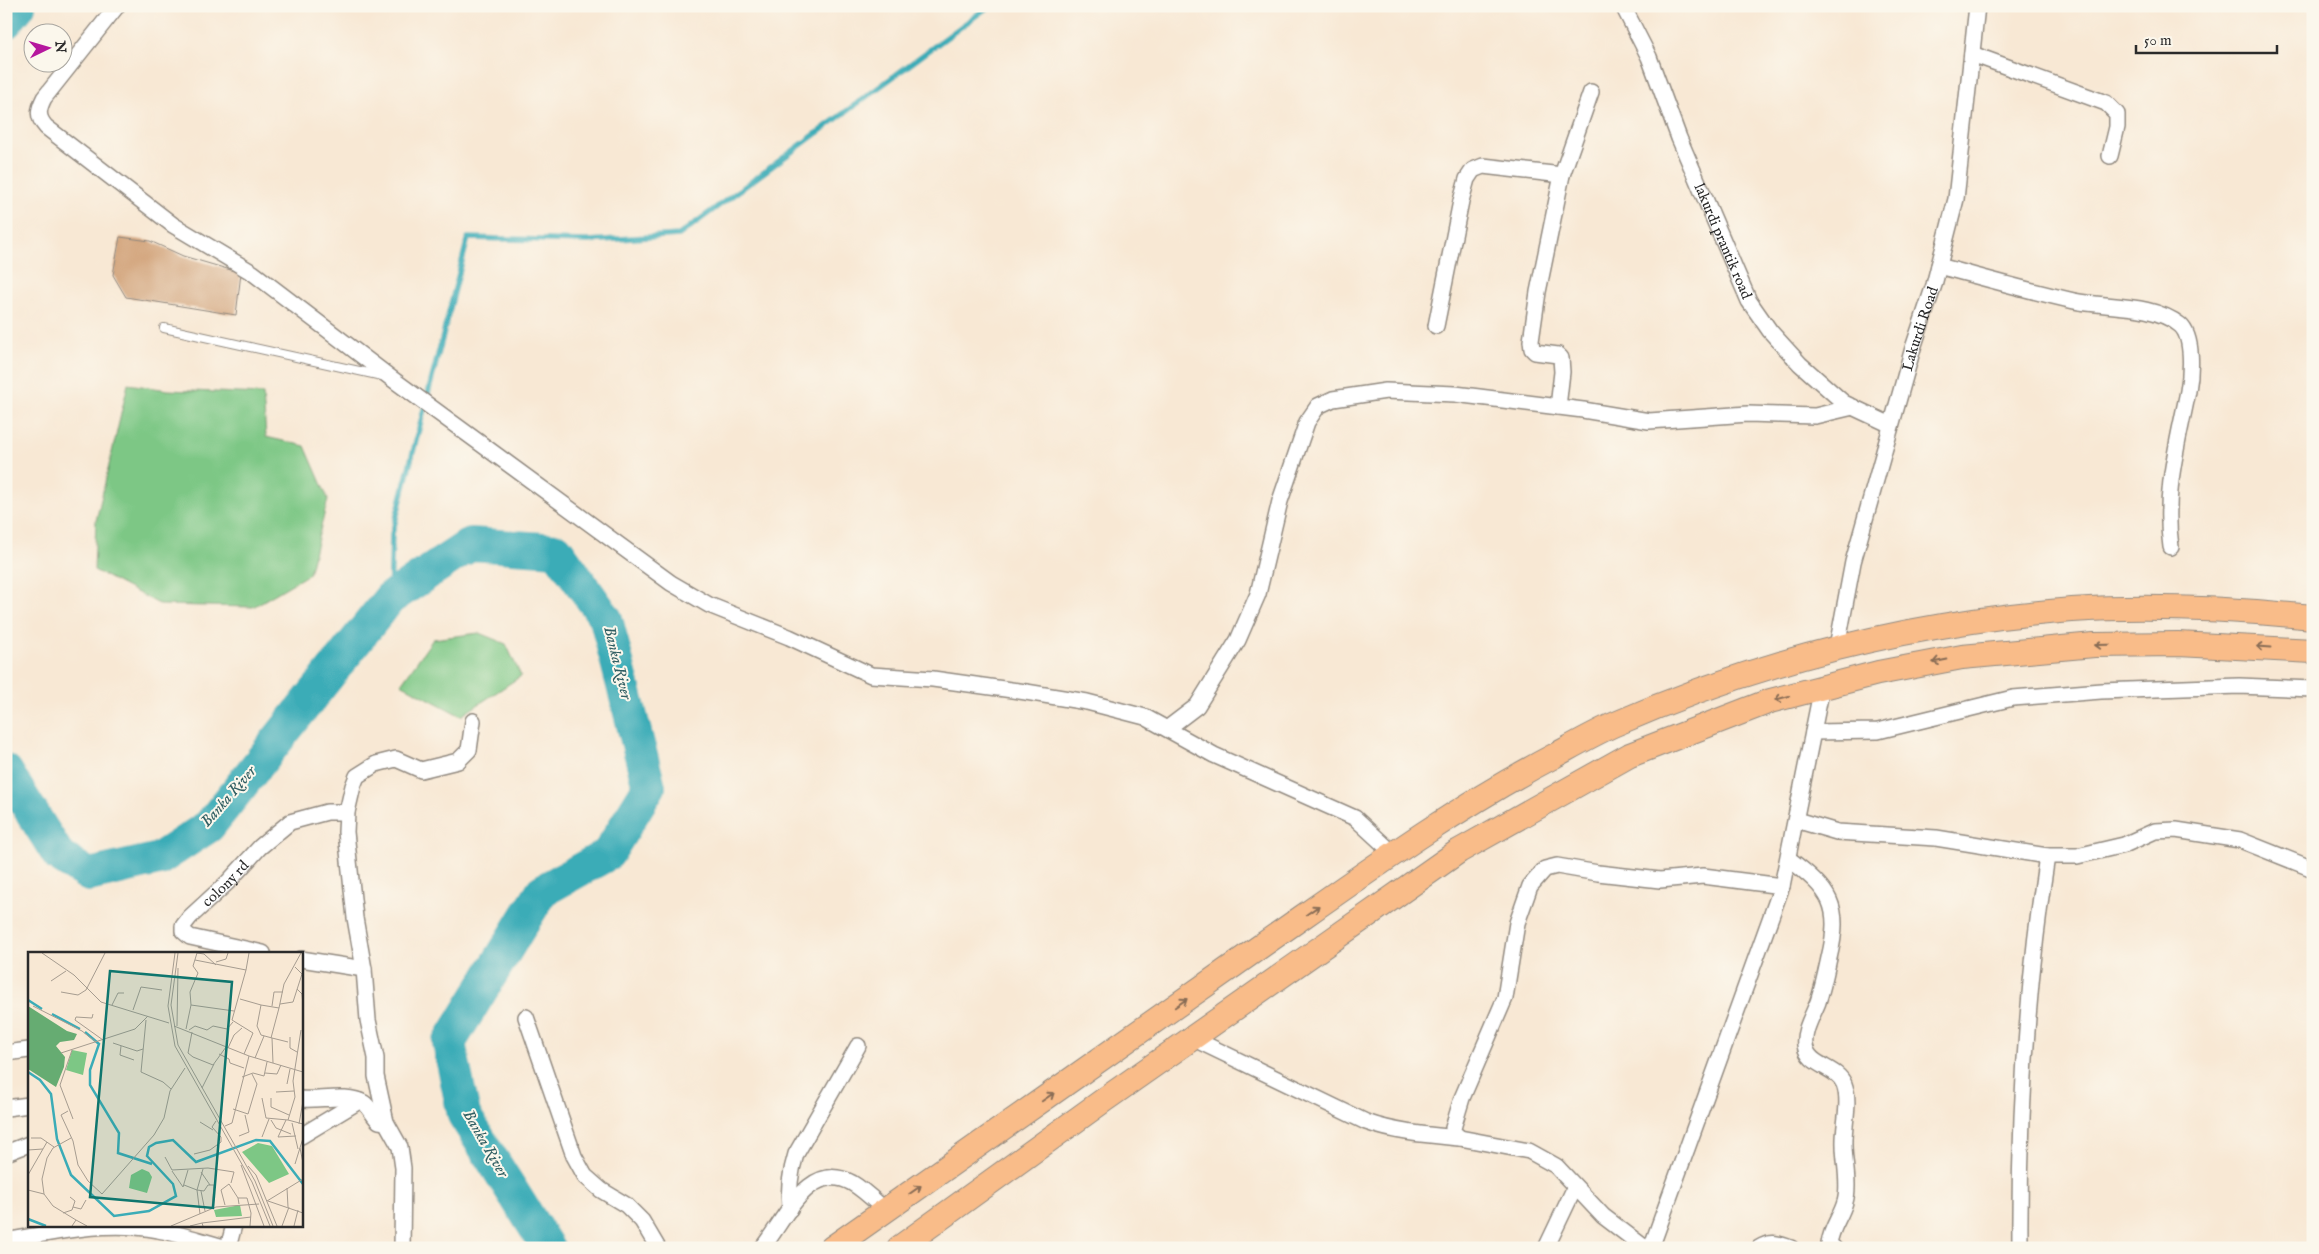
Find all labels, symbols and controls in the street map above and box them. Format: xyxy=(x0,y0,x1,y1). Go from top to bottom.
north arrow xyxy=(22,22,72,72)
scale bar xyxy=(2136,22,2278,54)
text: 50 m xyxy=(2144,31,2172,50)
text: N xyxy=(50,39,69,54)
street label: lakurdi prantik road xyxy=(1690,181,1757,303)
street label: Lakurdi Road xyxy=(1897,283,1943,373)
water label: Banka River xyxy=(598,624,636,703)
one-way arrow xyxy=(2094,640,2110,649)
one-way arrow xyxy=(2256,643,2272,652)
one-way arrow xyxy=(1933,657,1949,667)
one-way arrow xyxy=(1774,694,1790,703)
water label: Banka River xyxy=(197,761,262,832)
street label: colony rd xyxy=(198,855,253,911)
one-way arrow xyxy=(1306,904,1320,915)
inset map xyxy=(28,952,302,1226)
one-way arrow xyxy=(1173,998,1187,1008)
one-way arrow xyxy=(1041,1092,1055,1102)
water label: Banka River xyxy=(458,1107,513,1183)
one-way arrow xyxy=(907,1185,921,1195)

